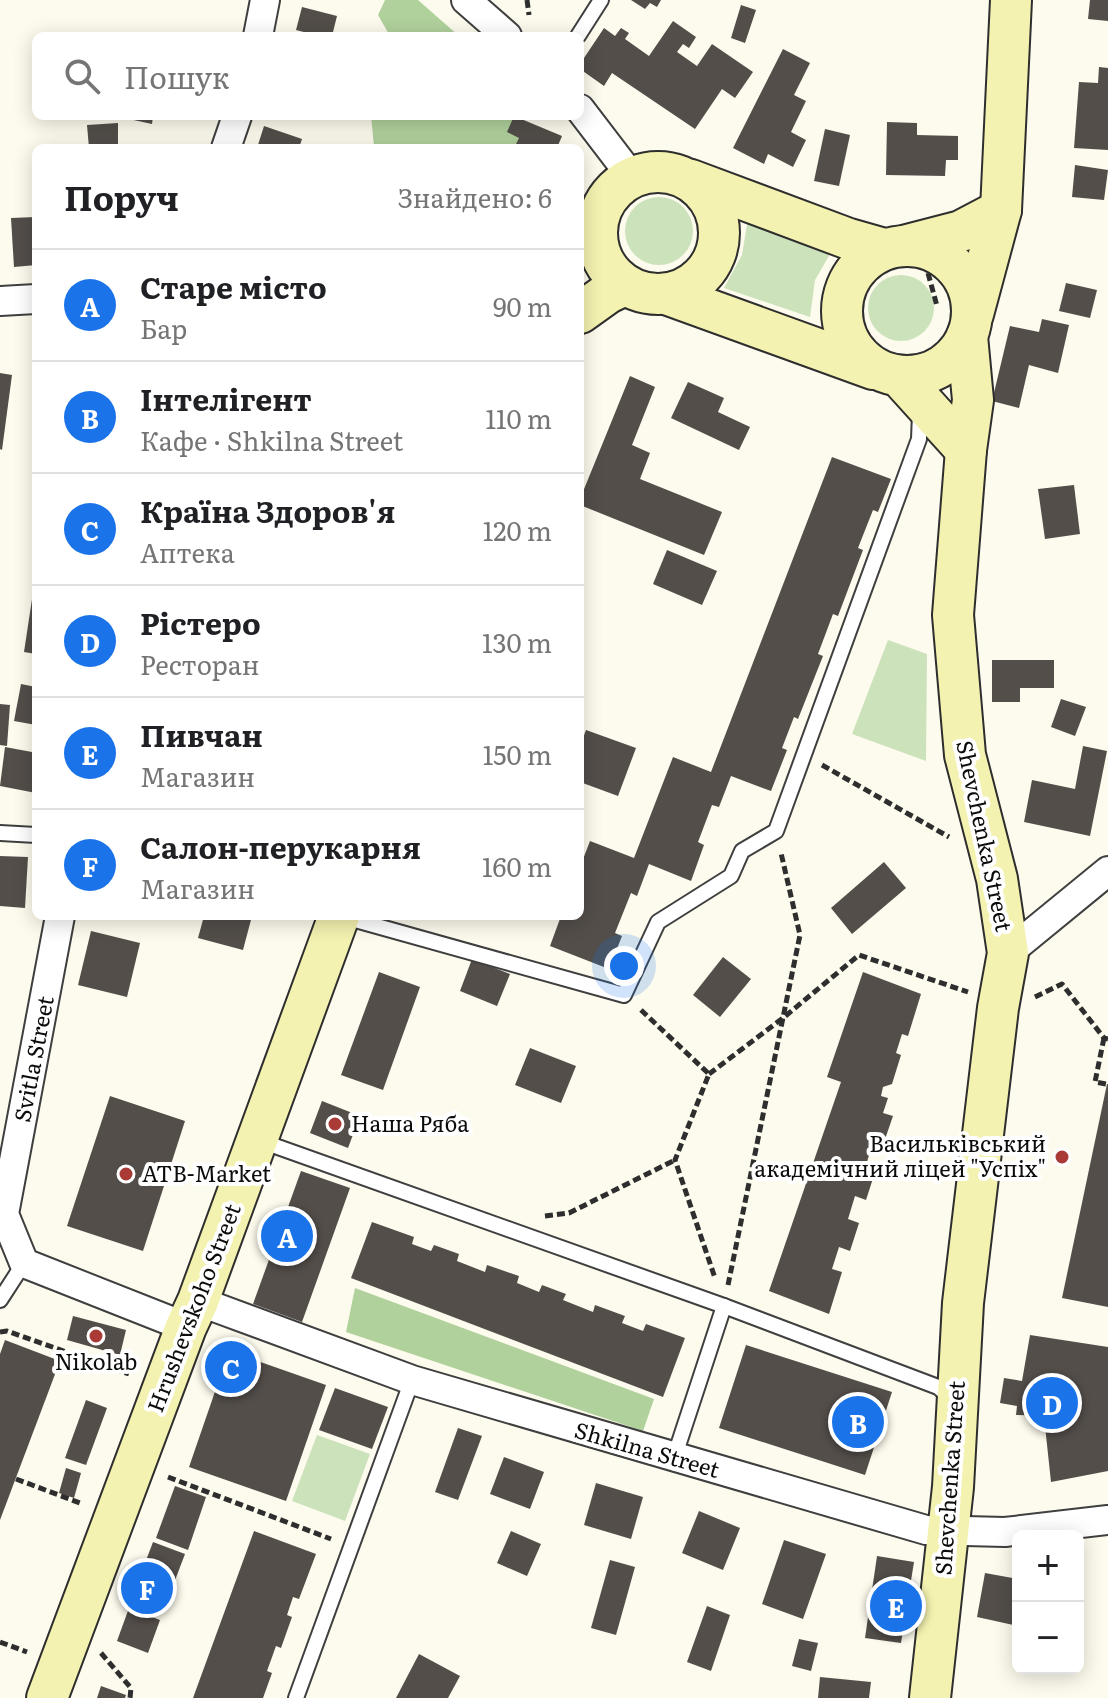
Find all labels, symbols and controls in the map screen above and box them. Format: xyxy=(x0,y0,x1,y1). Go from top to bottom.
search box xyxy=(32,32,584,120)
icon: search xyxy=(60,54,104,98)
text: Пошук xyxy=(124,54,229,98)
text: Поруч xyxy=(64,171,179,221)
text: Знайдено: 6 xyxy=(398,177,552,216)
text: Старе місто xyxy=(140,264,327,308)
text: A xyxy=(80,286,100,325)
text: 90 m xyxy=(493,286,552,325)
text: Бар xyxy=(140,308,187,347)
text: Інтелігент xyxy=(140,376,312,420)
text: B xyxy=(81,398,99,437)
text: 110 m xyxy=(485,398,552,437)
text: Кафе · Shkilna Street xyxy=(140,420,403,459)
text: Країна Здоров'я xyxy=(140,488,395,532)
text: C xyxy=(81,510,99,549)
text: 120 m xyxy=(483,510,552,549)
text: Аптека xyxy=(140,532,235,571)
text: Рістеро xyxy=(140,600,261,644)
text: D xyxy=(80,622,100,661)
text: 130 m xyxy=(482,622,552,661)
text: Ресторан xyxy=(140,644,259,683)
text: Пивчан xyxy=(140,712,263,756)
text: E xyxy=(81,734,99,773)
text: 150 m xyxy=(483,734,552,773)
street label: Shevchenka Street xyxy=(949,737,1022,934)
text: Магазин xyxy=(140,756,255,795)
text: Салон-перукарня xyxy=(140,824,421,868)
text: F xyxy=(82,846,98,885)
text: 160 m xyxy=(482,846,552,885)
text: Магазин xyxy=(140,868,255,907)
your location xyxy=(604,946,644,986)
street label: Svitla Street xyxy=(4,993,61,1125)
place label: Наша Ряба xyxy=(351,1106,469,1139)
marker: Наша Ряба xyxy=(326,1115,344,1133)
place label: Васильківський академічний ліцей "Успіх" xyxy=(754,1126,1046,1184)
marker: Васильківський академічний ліцей "Успіх" xyxy=(1053,1148,1071,1166)
place label: ATB-Market xyxy=(142,1156,271,1189)
marker: ATB-Market xyxy=(117,1165,135,1183)
street label: Hrushevskoho Street xyxy=(138,1198,248,1417)
pin: A xyxy=(261,1206,313,1266)
marker: Nikolab xyxy=(87,1327,105,1345)
pin: C xyxy=(205,1337,257,1397)
place label: Nikolab xyxy=(55,1344,137,1377)
pin: D xyxy=(1026,1373,1078,1433)
street label: Shevchenka Street xyxy=(925,1379,972,1576)
pin: B xyxy=(832,1392,884,1452)
street label: Shkilna Street xyxy=(571,1412,724,1485)
map controls xyxy=(1012,1530,1084,1674)
button: + xyxy=(1012,1530,1084,1602)
pin: F xyxy=(121,1558,173,1618)
pin: E xyxy=(870,1576,922,1636)
button: − xyxy=(1012,1602,1084,1674)

